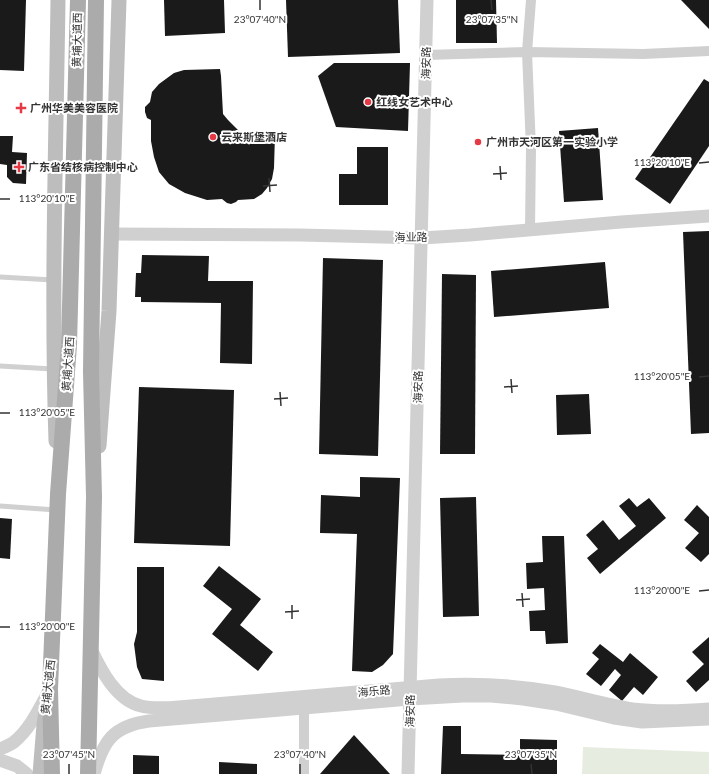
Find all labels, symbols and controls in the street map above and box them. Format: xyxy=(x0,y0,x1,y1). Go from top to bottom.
street label: 黄埔大道西 xyxy=(70,12,83,68)
text: 23°07'40"N xyxy=(234,13,286,25)
text: 23°07'35"N xyxy=(466,13,518,25)
street label: 海安路 xyxy=(419,46,432,80)
place label: 红线女艺术中心 xyxy=(376,95,453,108)
marker: 红线女艺术中心 xyxy=(363,97,373,107)
place label: 广州华美美容医院 xyxy=(30,101,118,114)
marker: 广州华美美容医院 xyxy=(15,102,27,114)
place label: 云来斯堡酒店 xyxy=(221,130,287,143)
marker: 云来斯堡酒店 xyxy=(208,132,218,142)
place label: 广州市天河区第一实验小学 xyxy=(486,135,618,148)
marker: 广州市天河区第一实验小学 xyxy=(473,137,483,147)
text: 113°20'10"E xyxy=(634,156,690,168)
place label: 广东省结核病控制中心 xyxy=(28,160,138,173)
marker: 广东省结核病控制中心 xyxy=(13,161,25,173)
text: 113°20'10"E xyxy=(19,192,75,204)
street label: 海业路 xyxy=(395,230,428,243)
street label: 黄埔大道西 xyxy=(59,336,76,392)
street label: 海安路 xyxy=(411,370,424,404)
text: 113°20'05"E xyxy=(634,370,690,382)
text: 113°20'05"E xyxy=(19,406,75,418)
text: 113°20'00"E xyxy=(634,584,690,596)
text: 113°20'00"E xyxy=(19,620,75,632)
street label: 黄埔大道西 xyxy=(38,659,57,715)
street label: 海乐路 xyxy=(357,683,391,698)
street label: 海安路 xyxy=(403,694,416,728)
text: 23°07'45"N xyxy=(43,748,95,760)
text: 23°07'40"N xyxy=(274,748,326,760)
text: 23°07'35"N xyxy=(505,748,557,760)

